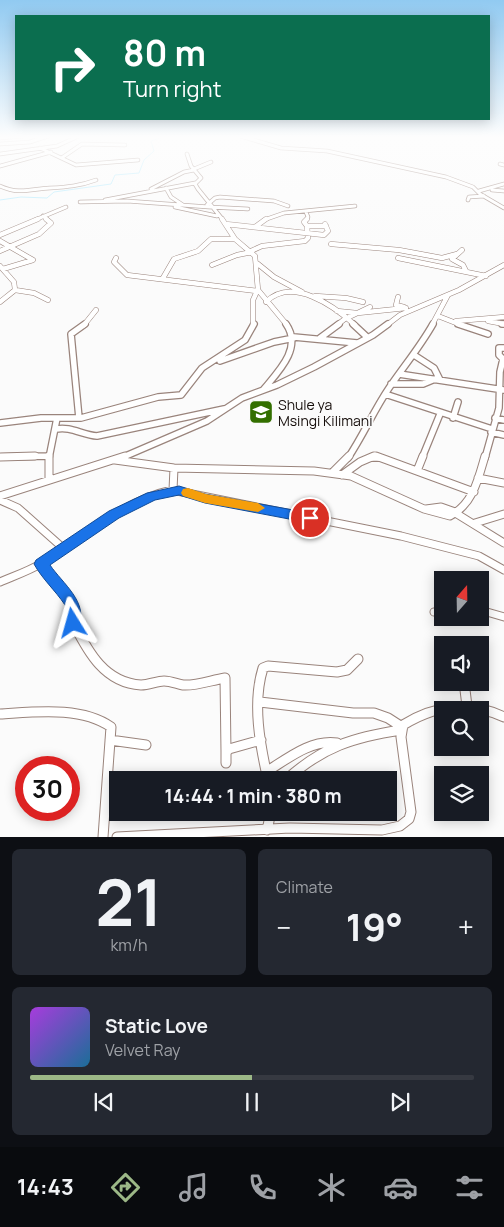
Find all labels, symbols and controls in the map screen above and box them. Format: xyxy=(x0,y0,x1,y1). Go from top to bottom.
text: 80 m xyxy=(123,29,206,77)
icon: right xyxy=(40,35,105,100)
text: Turn right xyxy=(123,74,221,104)
place label: Shule ya Msingi Kilimani xyxy=(278,395,372,430)
school or university icon: Shule ya Msingi Kilimani xyxy=(248,399,274,425)
pin xyxy=(289,497,331,539)
icon: arrive xyxy=(296,504,324,532)
north arrow xyxy=(434,571,489,626)
map controls xyxy=(434,571,489,821)
position arrow xyxy=(46,596,98,648)
button: sound xyxy=(434,636,489,691)
button: search xyxy=(434,701,489,756)
speed limit sign: 30 xyxy=(15,756,80,821)
button: layers xyxy=(434,766,489,821)
text: 14:44 · 1 min · 380 m xyxy=(164,783,342,809)
text: 21 xyxy=(95,857,163,946)
text: Climate xyxy=(276,876,333,898)
text: 19° xyxy=(346,900,403,952)
text: − xyxy=(276,908,291,946)
text: + xyxy=(458,908,474,946)
text: km/h xyxy=(110,934,148,956)
text: Static Love xyxy=(105,1013,208,1039)
text: Velvet Ray xyxy=(105,1039,181,1061)
icon: previous xyxy=(90,1088,118,1116)
icon: pause xyxy=(238,1088,266,1116)
icon: next xyxy=(386,1088,414,1116)
icon: directions xyxy=(108,1170,143,1205)
icon: music xyxy=(176,1170,211,1205)
icon: phone xyxy=(245,1170,280,1205)
icon: climate xyxy=(314,1170,349,1205)
icon: car xyxy=(383,1170,418,1205)
icon: filters xyxy=(452,1170,487,1205)
text: 14:43 xyxy=(17,1172,74,1202)

